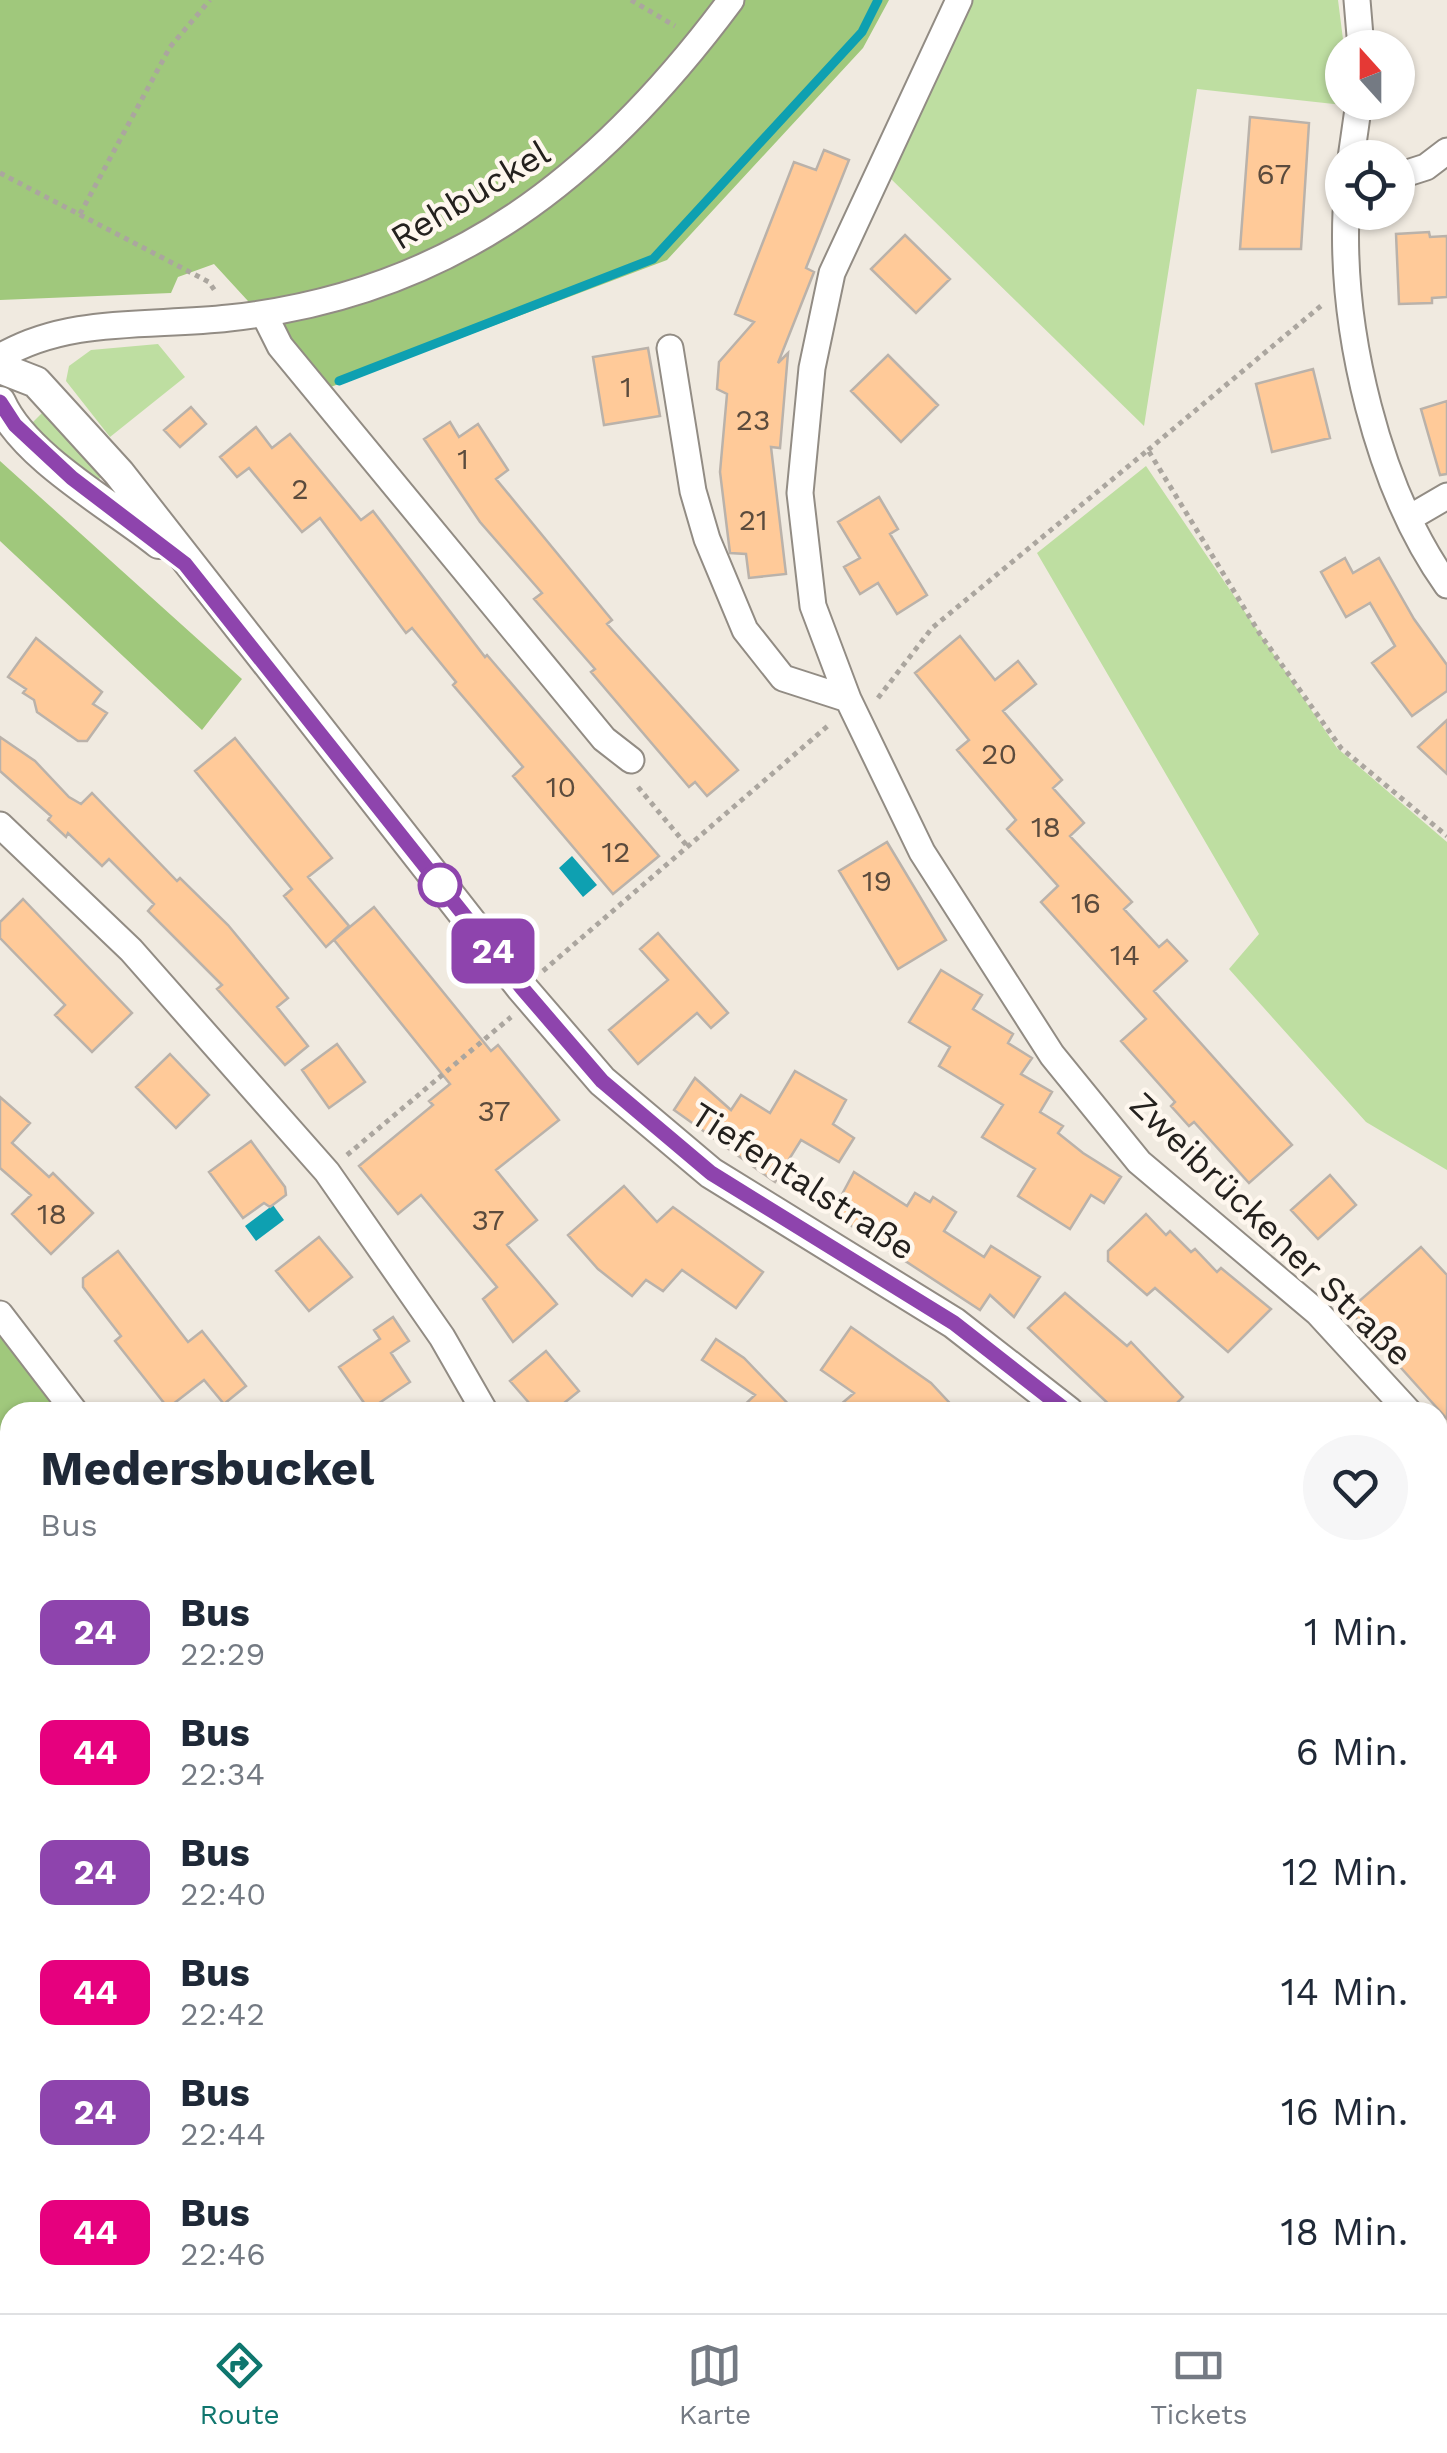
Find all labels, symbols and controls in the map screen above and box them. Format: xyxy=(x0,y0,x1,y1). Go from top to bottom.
north arrow xyxy=(1325,30,1415,120)
map controls xyxy=(1325,30,1415,230)
street label: Rehbuckel xyxy=(383,131,557,259)
button: locate xyxy=(1325,140,1415,230)
house number: 67 xyxy=(1257,156,1291,191)
house number: 1 xyxy=(620,369,632,404)
house number: 23 xyxy=(736,402,770,437)
house number: 1 xyxy=(457,441,469,476)
house number: 2 xyxy=(291,471,309,506)
house number: 21 xyxy=(738,502,768,537)
house number: 20 xyxy=(981,736,1017,771)
house number: 10 xyxy=(546,769,576,804)
house number: 18 xyxy=(1031,809,1061,844)
house number: 12 xyxy=(601,834,631,869)
house number: 19 xyxy=(862,863,892,898)
unlabelled marker xyxy=(419,864,461,906)
house number: 16 xyxy=(1071,885,1101,920)
line badge: 24 xyxy=(448,918,538,984)
text: 24 xyxy=(471,930,515,972)
house number: 14 xyxy=(1110,937,1140,972)
street label: Zweibrückener Straße xyxy=(1121,1083,1421,1375)
house number: 37 xyxy=(477,1093,511,1128)
street label: Tiefentalstraße xyxy=(683,1093,923,1269)
house number: 18 xyxy=(37,1196,67,1231)
house number: 37 xyxy=(471,1202,505,1237)
button: heart xyxy=(1303,1435,1408,1540)
text: Medersbuckel xyxy=(40,1440,374,1497)
text: Bus xyxy=(40,1506,98,1544)
text: Bus xyxy=(180,1591,250,1635)
text: 1 Min. xyxy=(1304,1610,1408,1654)
text: 24 xyxy=(73,1611,117,1653)
text: 22:29 xyxy=(180,1635,265,1673)
text: Bus xyxy=(180,1711,250,1755)
text: 6 Min. xyxy=(1296,1730,1408,1774)
text: 44 xyxy=(72,1731,118,1773)
text: 22:34 xyxy=(180,1755,265,1793)
text: Bus xyxy=(180,1831,250,1875)
text: 12 Min. xyxy=(1282,1850,1408,1894)
text: 24 xyxy=(73,1851,117,1893)
text: 22:40 xyxy=(180,1875,266,1913)
text: Bus xyxy=(180,1951,250,1995)
text: 14 Min. xyxy=(1281,1970,1408,2014)
text: 44 xyxy=(72,1971,118,2013)
text: 22:42 xyxy=(180,1995,265,2033)
text: Bus xyxy=(180,2071,250,2115)
text: 16 Min. xyxy=(1281,2090,1408,2134)
text: 24 xyxy=(73,2091,117,2133)
text: 22:44 xyxy=(180,2115,266,2153)
text: Bus xyxy=(180,2191,250,2235)
text: 18 Min. xyxy=(1281,2210,1408,2254)
text: 44 xyxy=(72,2211,118,2253)
text: 22:46 xyxy=(180,2235,266,2273)
tab: Route xyxy=(200,2338,280,2431)
tab: Karte xyxy=(679,2338,751,2431)
tab: Tickets xyxy=(1150,2338,1247,2431)

